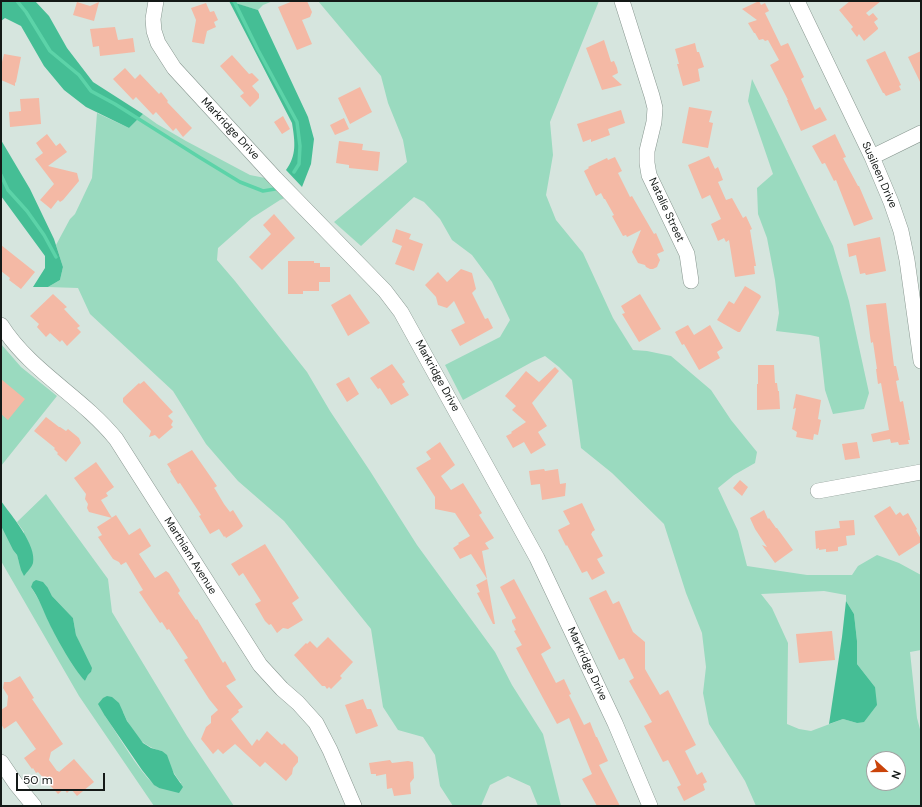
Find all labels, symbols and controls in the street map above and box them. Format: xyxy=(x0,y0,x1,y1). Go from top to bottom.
street label: Markridge Drive xyxy=(198,95,262,163)
street label: Susileen Drive xyxy=(859,140,899,210)
street label: Natalie Street xyxy=(645,176,687,244)
street label: Markridge Drive xyxy=(412,338,462,414)
street label: Marthiam Avenue xyxy=(161,515,219,597)
street label: Markridge Drive xyxy=(564,625,610,703)
north arrow xyxy=(866,751,906,791)
scale bar xyxy=(18,765,107,791)
text: N xyxy=(888,769,904,781)
text: 50 m xyxy=(23,772,52,788)

